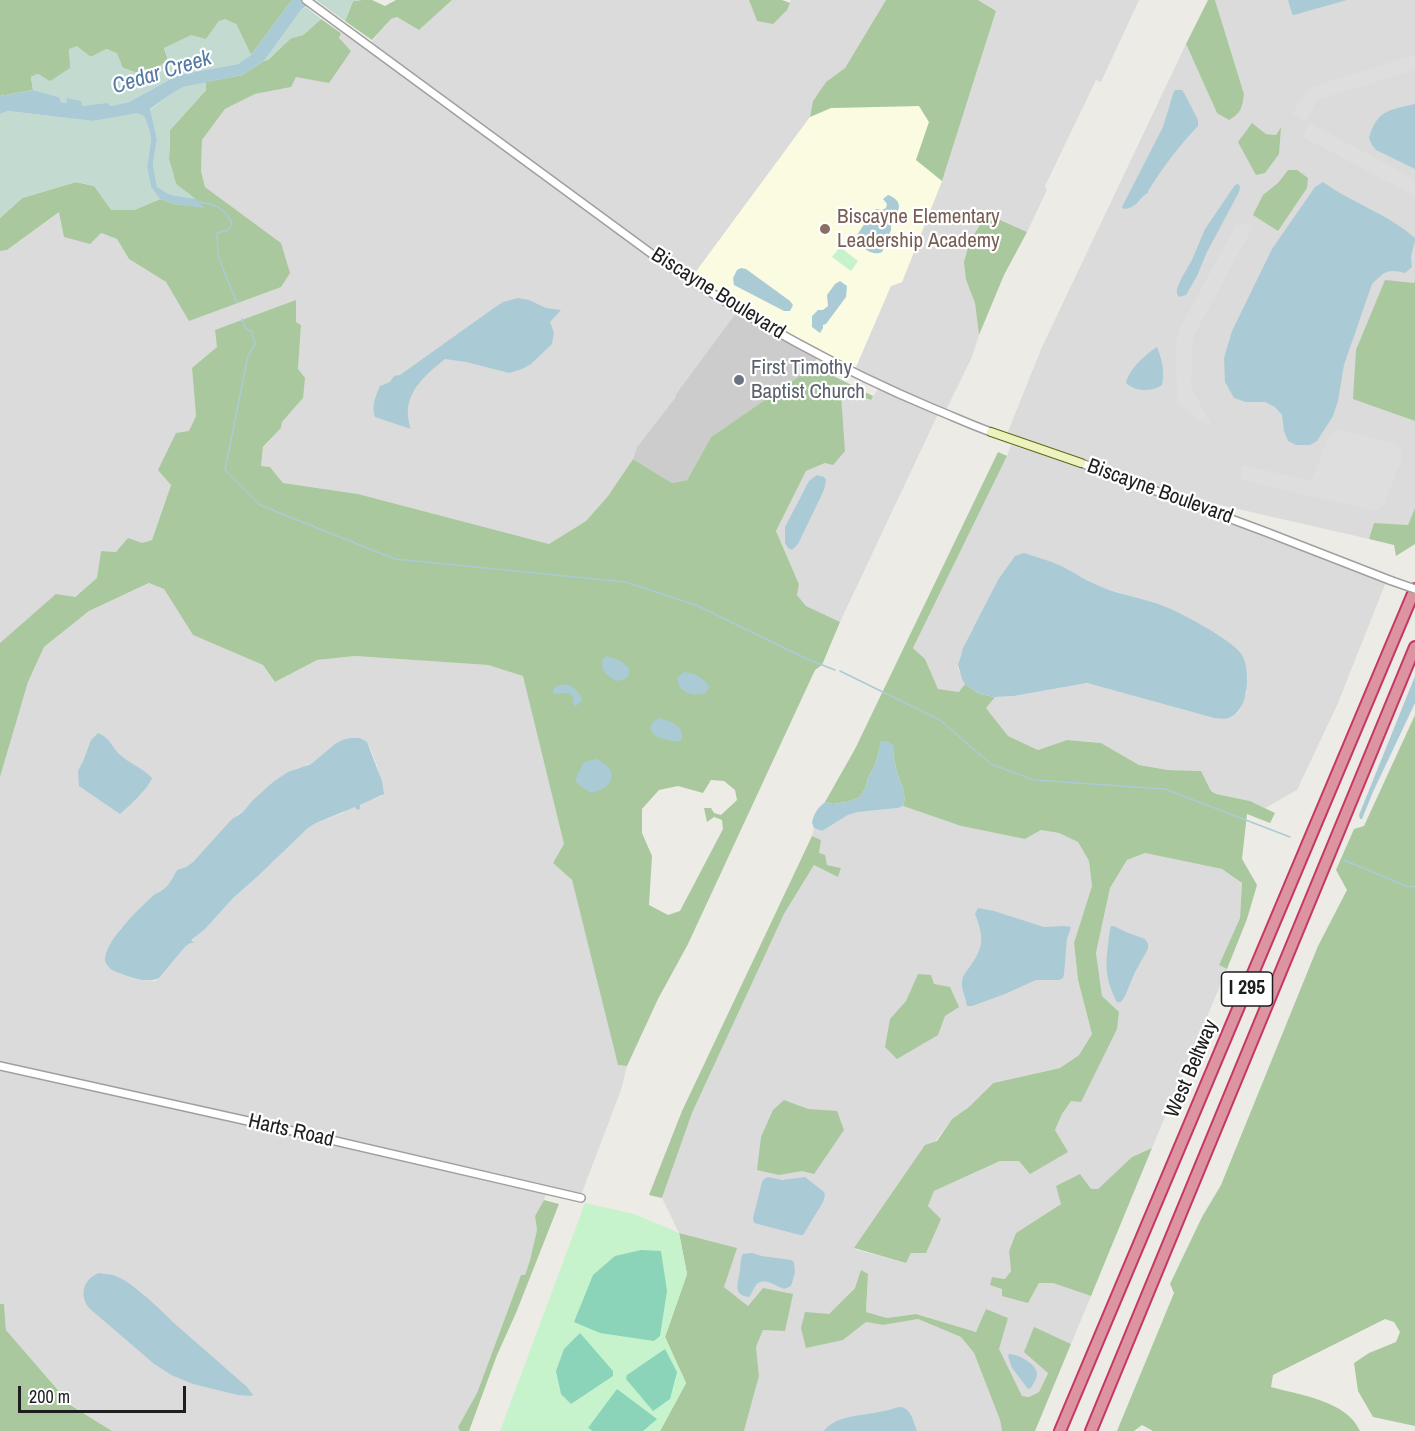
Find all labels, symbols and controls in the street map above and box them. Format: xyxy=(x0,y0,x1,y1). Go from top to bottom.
water label: Cedar Creek xyxy=(109,45,215,101)
place label: Biscayne Elementary Leadership Academy xyxy=(837,204,1000,254)
marker: Biscayne Elementary Leadership Academy xyxy=(818,222,832,236)
street label: Biscayne Boulevard xyxy=(646,243,790,345)
place label: First Timothy Baptist Church xyxy=(751,355,865,405)
marker: First Timothy Baptist Church xyxy=(732,373,746,387)
street label: Biscayne Boulevard xyxy=(1084,454,1236,530)
road number: I 295 xyxy=(1222,972,1272,1006)
street label: West Beltway xyxy=(1160,1016,1224,1122)
street label: Harts Road xyxy=(246,1109,336,1153)
scale bar xyxy=(21,1374,189,1412)
text: 200 m xyxy=(29,1384,70,1409)

